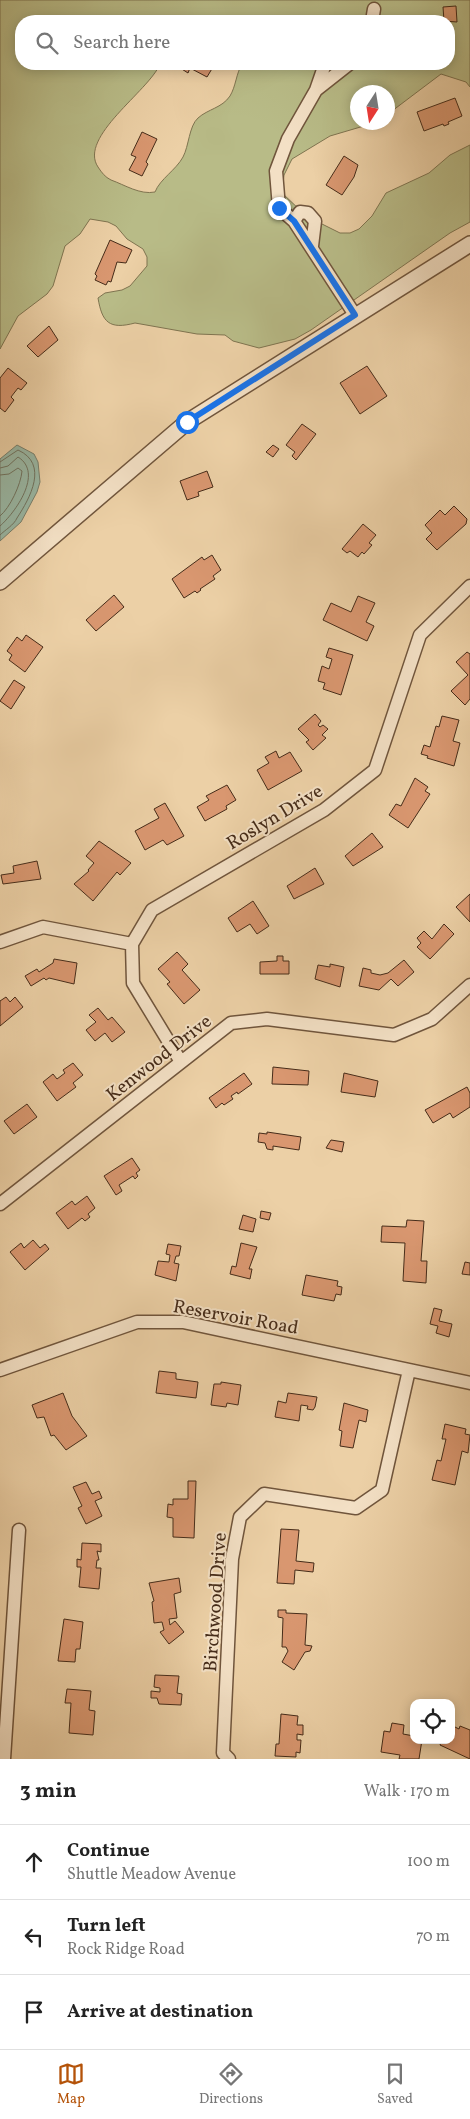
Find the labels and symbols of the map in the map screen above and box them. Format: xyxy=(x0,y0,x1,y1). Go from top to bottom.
north arrow xyxy=(350,85,395,130)
route end xyxy=(268,197,291,220)
route start xyxy=(176,411,199,434)
street label: Roslyn Drive xyxy=(222,779,328,857)
street label: Kenwood Drive xyxy=(101,1009,217,1108)
street label: Reservoir Road xyxy=(171,1294,300,1342)
street label: Birchwood Drive xyxy=(198,1532,234,1673)

